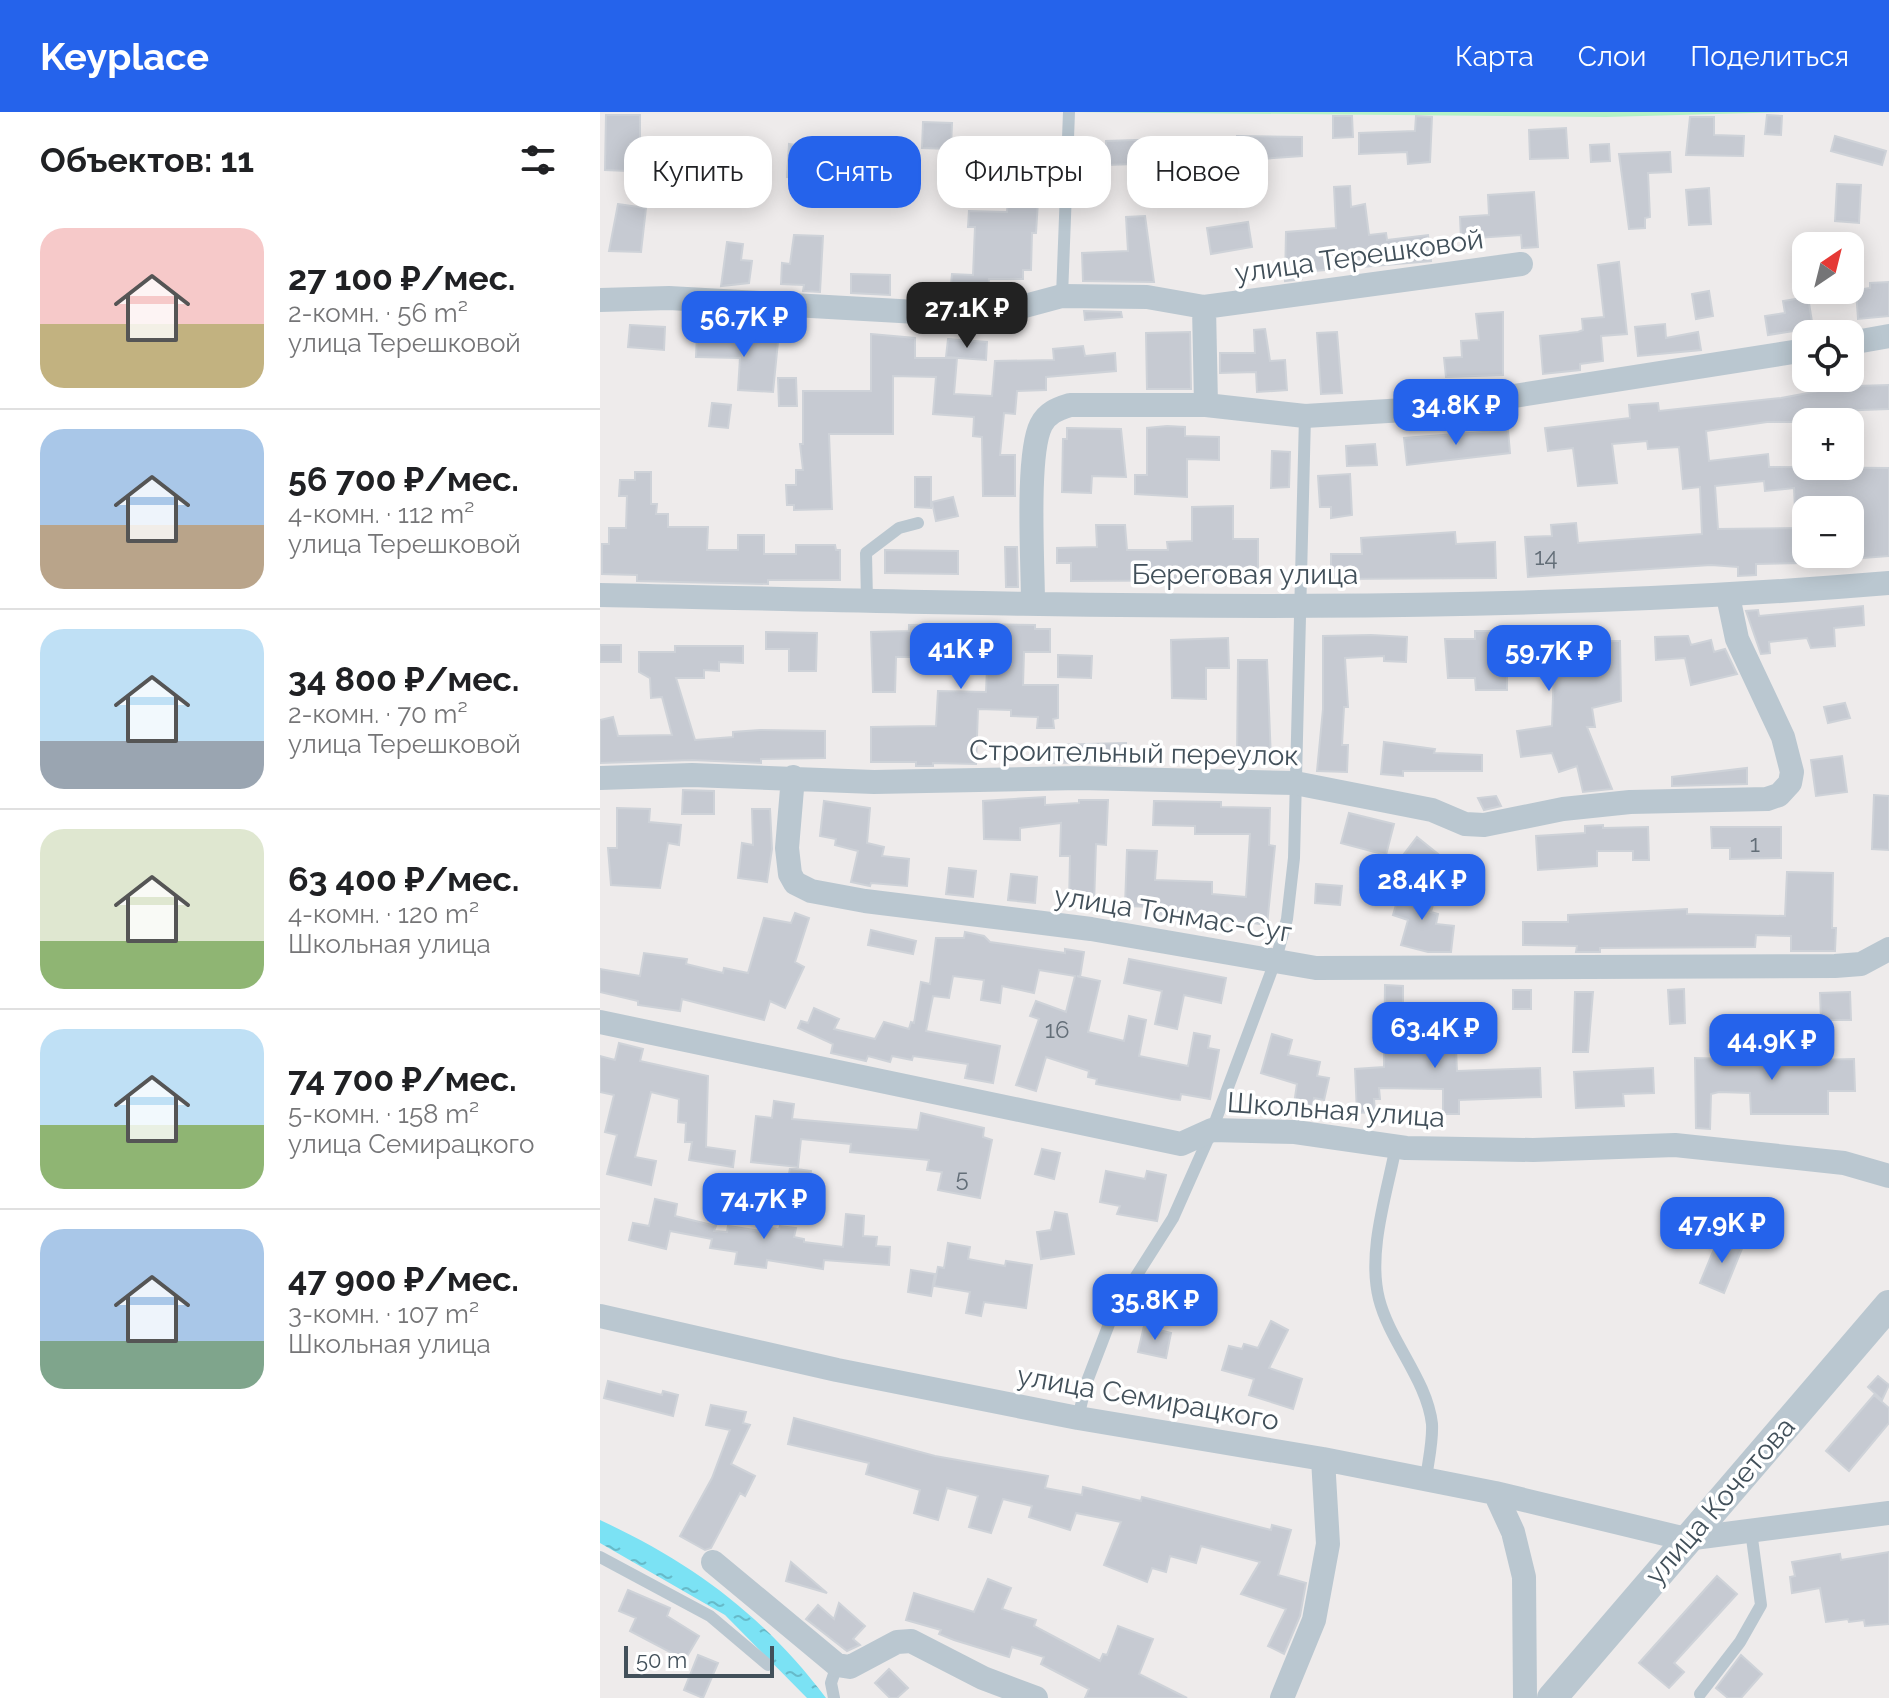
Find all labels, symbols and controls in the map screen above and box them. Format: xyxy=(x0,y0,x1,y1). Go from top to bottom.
text: Keyplace xyxy=(40,34,209,79)
text: Карта xyxy=(1455,40,1534,73)
text: Слои xyxy=(1578,40,1646,73)
text: Поделиться xyxy=(1690,40,1849,73)
chip: Купить xyxy=(624,136,772,208)
chip: Снять xyxy=(788,136,921,208)
chip: Фильтры xyxy=(937,136,1111,208)
chip: Новое xyxy=(1127,136,1268,208)
icon: filters xyxy=(516,138,560,182)
text: Объектов: 11 xyxy=(40,140,254,180)
street label: улица Терешковой xyxy=(1233,222,1485,290)
north arrow xyxy=(1792,232,1864,304)
map controls xyxy=(1792,232,1864,568)
text: 27 100 ₽/мес. xyxy=(288,258,516,298)
icon: home xyxy=(104,260,200,356)
pin: 27.1K ₽ xyxy=(893,282,1041,350)
pin: 56.7K ₽ xyxy=(670,291,818,359)
text: 27.1K ₽ xyxy=(925,293,1009,323)
text: 2-комн. · 56 m² xyxy=(288,298,468,328)
text: 56.7K ₽ xyxy=(700,302,788,332)
button: locate xyxy=(1792,320,1864,392)
text: улица Терешковой xyxy=(288,328,521,358)
pin: 34.8K ₽ xyxy=(1382,379,1530,447)
text: 34.8K ₽ xyxy=(1411,390,1501,420)
button: + xyxy=(1792,408,1864,480)
text: 56 700 ₽/мес. xyxy=(288,459,519,499)
icon: home xyxy=(104,461,200,557)
button: − xyxy=(1792,496,1864,568)
text: 4-комн. · 112 m² xyxy=(288,499,474,529)
text: улица Терешковой xyxy=(288,529,521,559)
house number: 14 xyxy=(1534,542,1558,571)
street label: Береговая улица xyxy=(1132,558,1358,591)
pin: 41K ₽ xyxy=(905,623,1017,691)
pin: 59.7K ₽ xyxy=(1475,625,1623,693)
text: 41K ₽ xyxy=(928,634,994,664)
text: 59.7K ₽ xyxy=(1505,636,1593,666)
text: 34 800 ₽/мес. xyxy=(288,659,519,699)
icon: home xyxy=(104,661,200,757)
text: 2-комн. · 70 m² xyxy=(288,699,468,729)
text: улица Терешковой xyxy=(288,729,521,759)
street label: Строительный переулок xyxy=(969,734,1299,772)
house number: 1 xyxy=(1750,829,1760,858)
pin: 28.4K ₽ xyxy=(1348,854,1496,922)
text: 63 400 ₽/мес. xyxy=(288,859,519,899)
icon: home xyxy=(104,861,200,957)
text: 28.4K ₽ xyxy=(1377,865,1467,895)
street label: улица Тонмас-Суг xyxy=(1052,879,1294,949)
text: 4-комн. · 120 m² xyxy=(288,899,479,929)
text: Школьная улица xyxy=(288,929,491,959)
pin: 63.4K ₽ xyxy=(1361,1002,1509,1070)
text: 63.4K ₽ xyxy=(1390,1013,1480,1043)
pin: 44.9K ₽ xyxy=(1698,1014,1846,1082)
house number: 16 xyxy=(1045,1015,1069,1044)
text: 44.9K ₽ xyxy=(1727,1025,1817,1055)
text: 74 700 ₽/мес. xyxy=(288,1059,517,1099)
icon: home xyxy=(104,1061,200,1157)
street label: Школьная улица xyxy=(1226,1086,1446,1134)
text: 5-комн. · 158 m² xyxy=(288,1099,479,1129)
text: улица Семирацкого xyxy=(288,1129,535,1159)
house number: 5 xyxy=(955,1163,969,1192)
pin: 74.7K ₽ xyxy=(690,1173,838,1241)
text: 74.7K ₽ xyxy=(721,1184,807,1214)
pin: 47.9K ₽ xyxy=(1648,1197,1796,1265)
text: 47.9K ₽ xyxy=(1678,1208,1766,1238)
text: 47 900 ₽/мес. xyxy=(288,1259,519,1299)
icon: home xyxy=(104,1261,200,1357)
pin: 35.8K ₽ xyxy=(1081,1274,1229,1342)
text: 35.8K ₽ xyxy=(1111,1285,1199,1315)
text: 3-комн. · 107 m² xyxy=(288,1299,479,1329)
text: Школьная улица xyxy=(288,1329,491,1359)
street label: улица Семирацкого xyxy=(1014,1359,1282,1437)
street label: улица Кочетова xyxy=(1638,1411,1802,1591)
scale bar xyxy=(624,1642,774,1678)
text: 50 m xyxy=(636,1647,687,1673)

